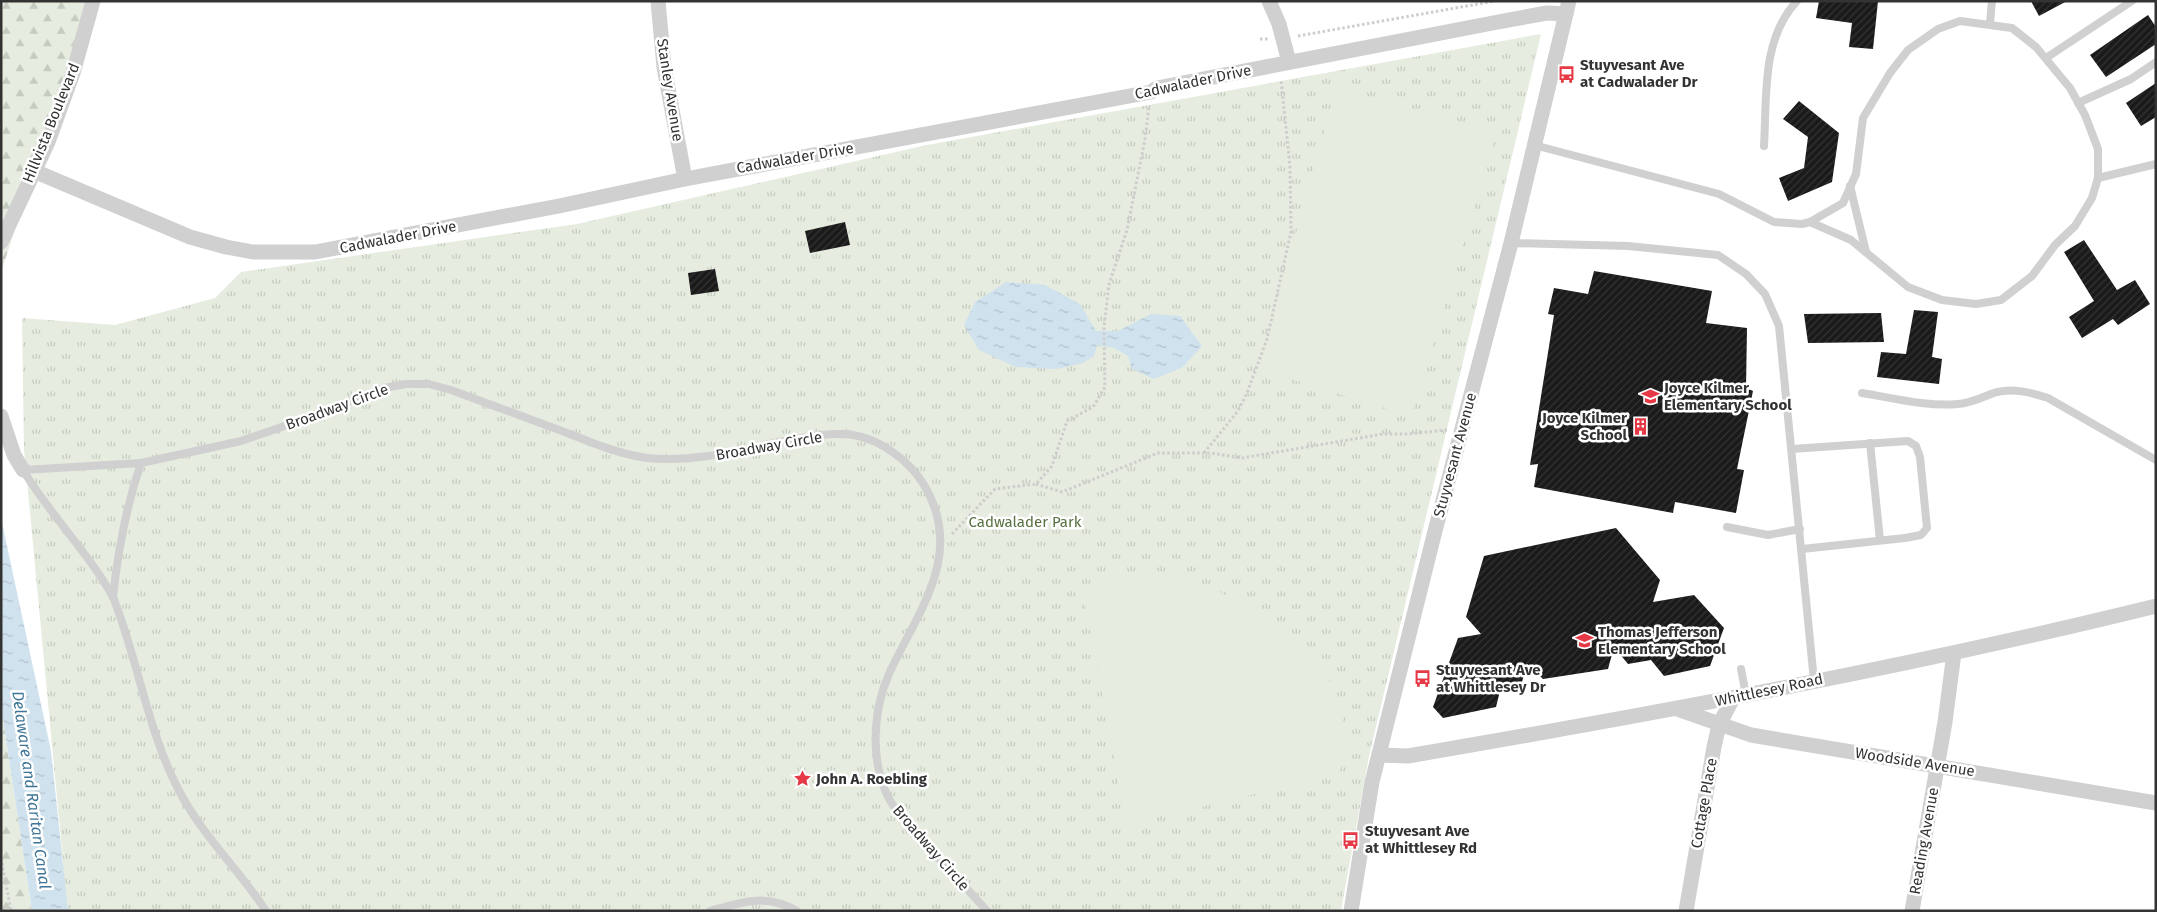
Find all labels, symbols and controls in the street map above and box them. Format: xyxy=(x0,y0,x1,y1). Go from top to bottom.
street label: Stanley Avenue xyxy=(653,37,687,143)
place label: Stuyvesant Ave at Cadwalader Dr xyxy=(1580,56,1699,91)
street label: Hillvista Boulevard xyxy=(19,60,83,186)
street label: Cadwalader Drive xyxy=(1133,61,1253,103)
bus stop icon: Stuyvesant Ave at Cadwalader Dr xyxy=(1556,64,1576,84)
street label: Cadwalader Drive xyxy=(735,139,855,177)
street label: Cadwalader Drive xyxy=(338,217,458,257)
place label: Joyce Kilmer Elementary School xyxy=(1663,379,1792,414)
street label: Broadway Circle xyxy=(283,380,391,434)
school or university icon: Joyce Kilmer Elementary School xyxy=(1640,387,1660,407)
street label: Stuyvesant Avenue xyxy=(1430,391,1480,519)
place label: Joyce Kilmer School xyxy=(1541,409,1628,444)
building icon: Joyce Kilmer School xyxy=(1631,417,1651,437)
street label: Broadway Circle xyxy=(714,428,824,464)
park label: Cadwalader Park xyxy=(969,513,1082,531)
place label: Thomas Jefferson Elementary School xyxy=(1598,623,1726,658)
school or university icon: Thomas Jefferson Elementary School xyxy=(1574,631,1594,651)
place label: Stuyvesant Ave at Whittlesey Dr xyxy=(1436,661,1547,696)
bus stop icon: Stuyvesant Ave at Whittlesey Dr xyxy=(1412,669,1432,689)
street label: Whittlesey Road xyxy=(1713,670,1825,710)
water label: Delaware and Raritan Canal xyxy=(8,690,55,890)
street label: Woodside Avenue xyxy=(1854,744,1976,780)
street label: Cottage Place xyxy=(1687,756,1721,850)
place icon: John A. Roebling xyxy=(792,769,812,789)
place label: John A. Roebling xyxy=(815,770,928,788)
street label: Reading Avenue xyxy=(1906,786,1942,896)
street label: Broadway Circle xyxy=(889,801,973,895)
place label: Stuyvesant Ave at Whittlesey Rd xyxy=(1365,822,1477,857)
bus stop icon: Stuyvesant Ave at Whittlesey Rd xyxy=(1341,830,1361,850)

